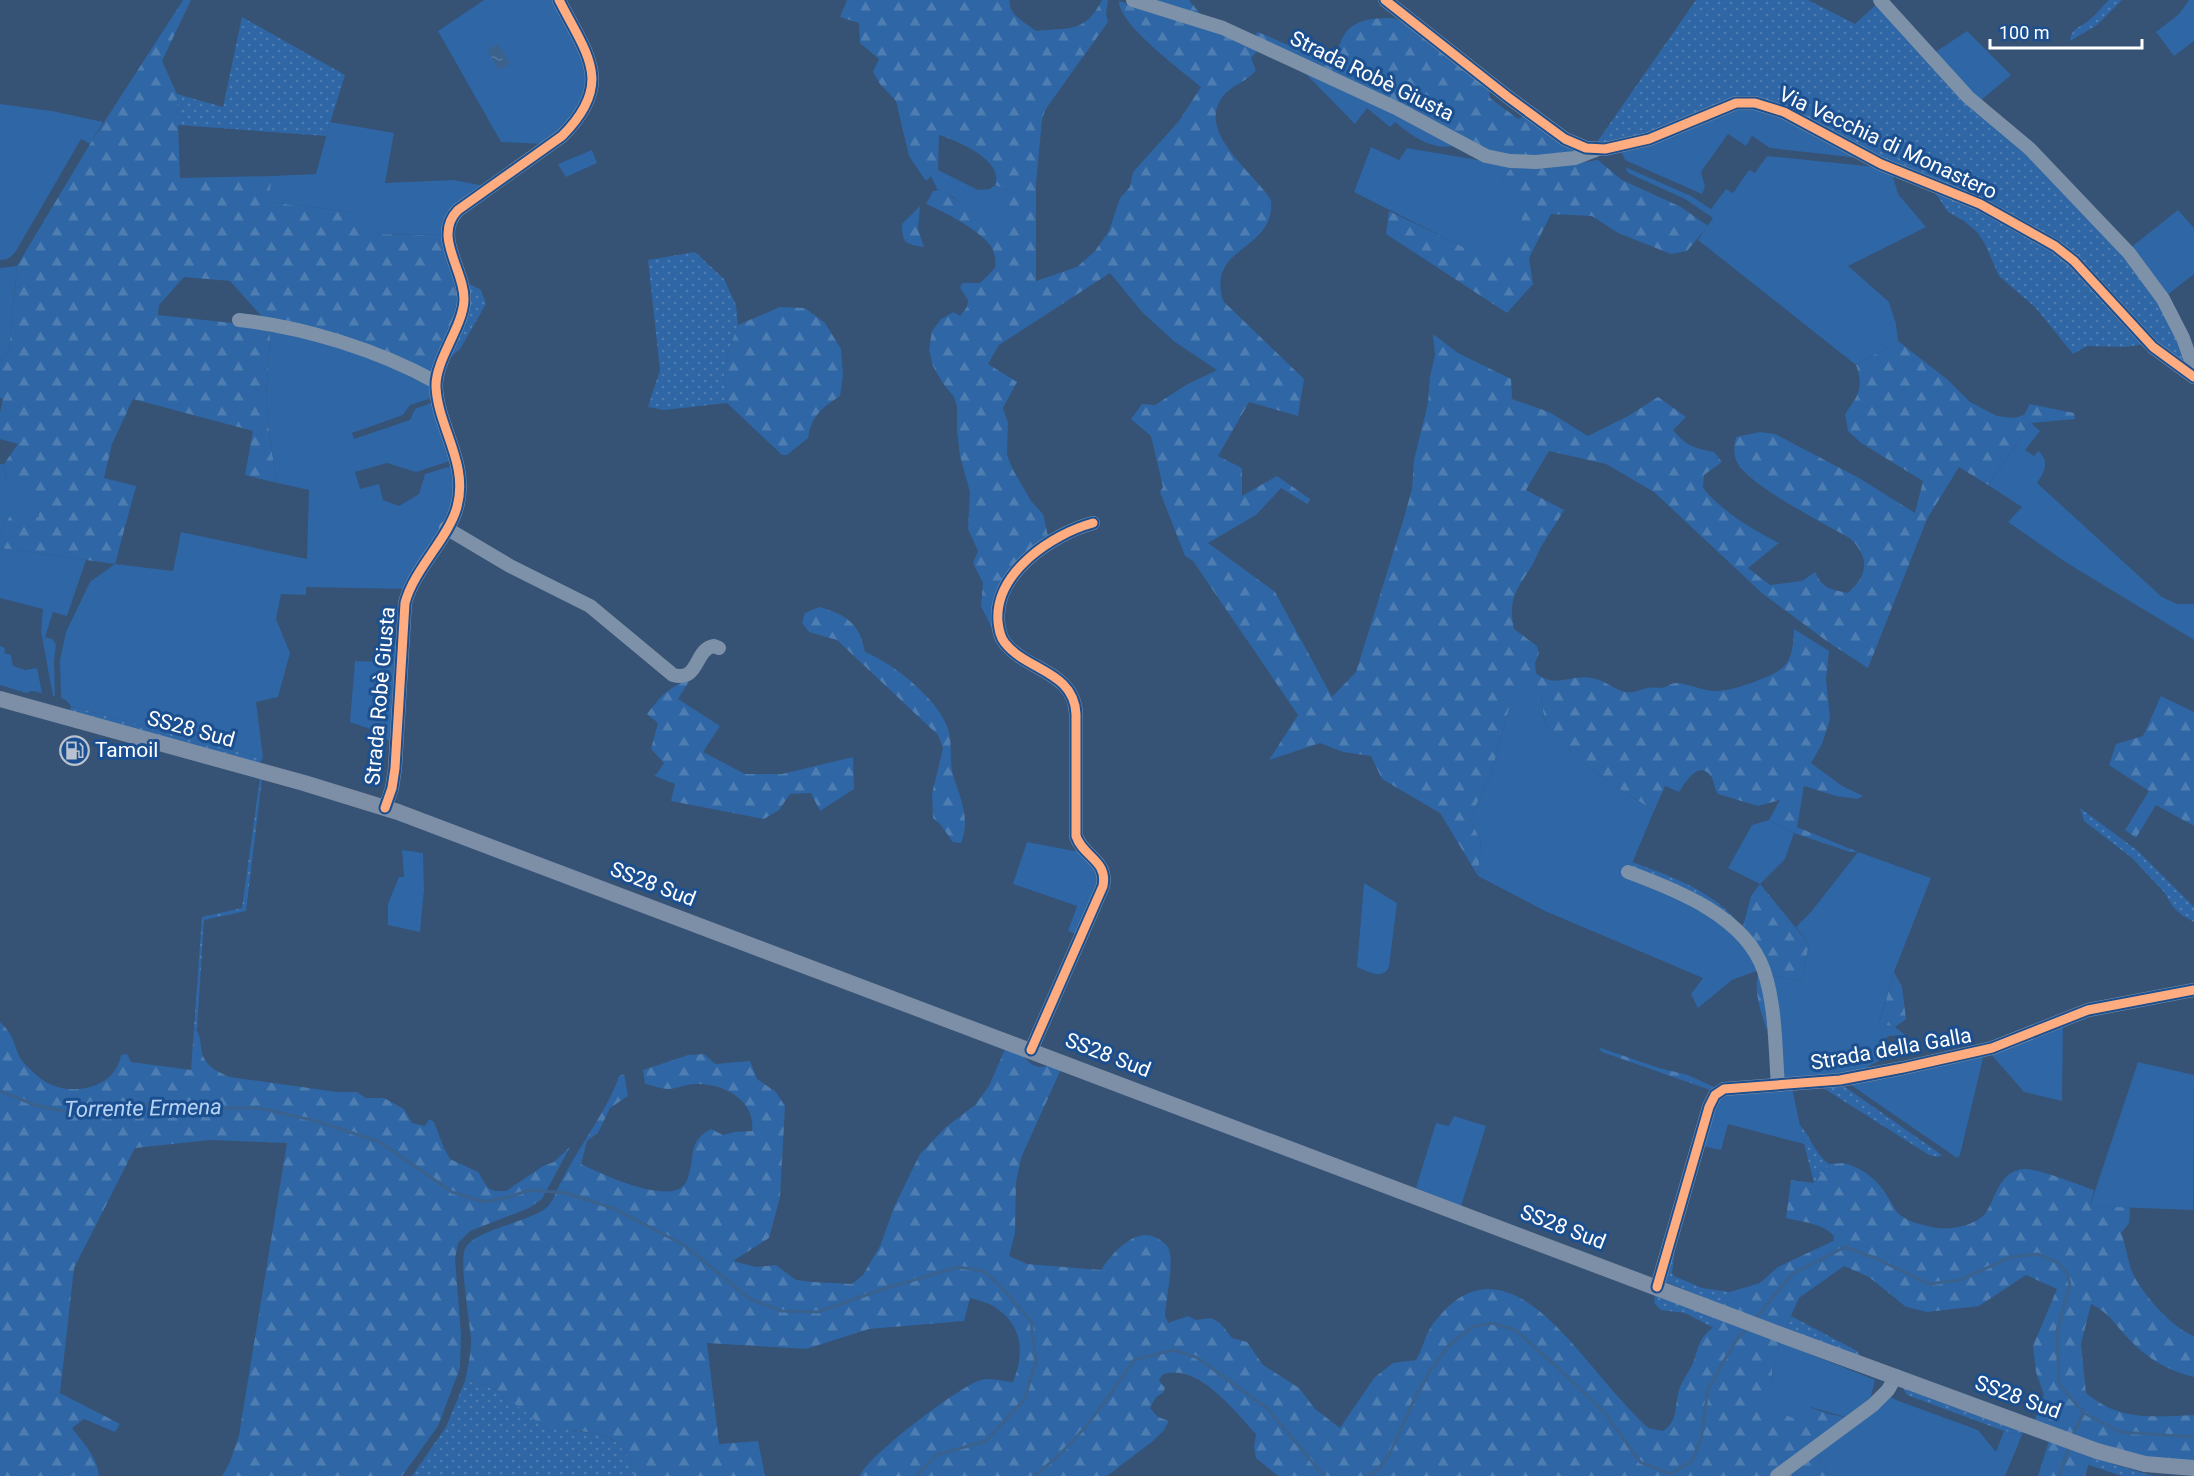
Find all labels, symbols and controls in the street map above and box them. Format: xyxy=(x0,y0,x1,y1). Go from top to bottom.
scale bar xyxy=(1990,12,2142,50)
text: 100 m xyxy=(1999,22,2050,43)
street label: Strada Robè Giusta xyxy=(1286,26,1458,126)
street label: Via Vecchia di Monastero xyxy=(1775,82,2001,204)
street label: Strada Robè Giusta xyxy=(360,606,400,786)
street label: SS28 Sud xyxy=(145,706,237,752)
fuel station icon: Tamoil xyxy=(58,734,90,766)
place label: Tamoil xyxy=(95,738,158,762)
street label: SS28 Sud xyxy=(607,857,699,911)
street label: Strada della Galla xyxy=(1809,1023,1973,1075)
street label: SS28 Sud xyxy=(1062,1028,1154,1082)
water label: Torrente Ermena xyxy=(64,1094,222,1122)
street label: SS28 Sud xyxy=(1517,1200,1609,1254)
street label: SS28 Sud xyxy=(1972,1370,2064,1424)

